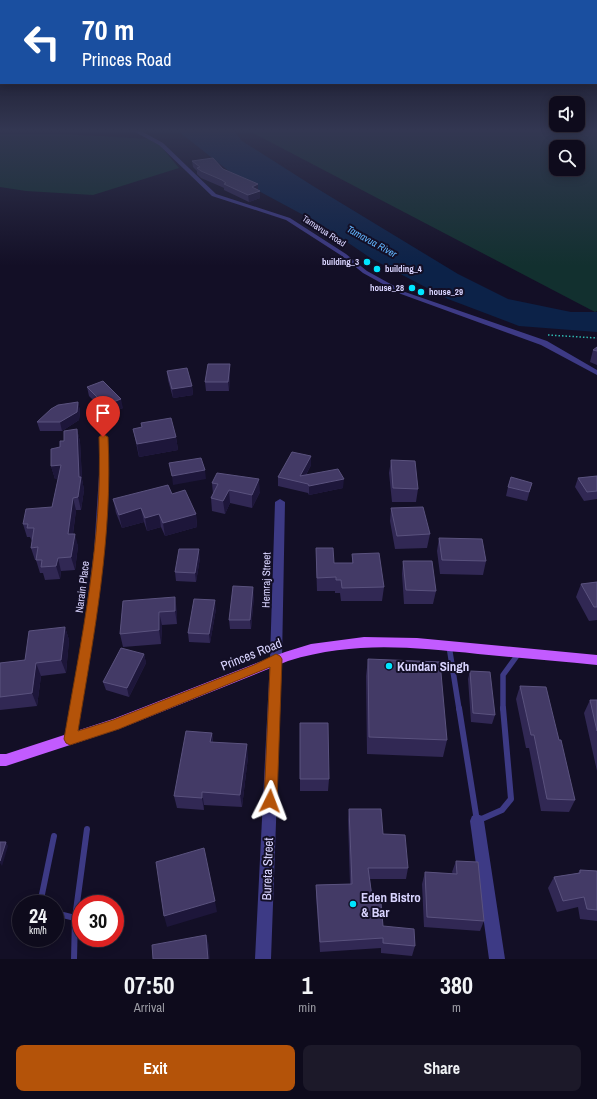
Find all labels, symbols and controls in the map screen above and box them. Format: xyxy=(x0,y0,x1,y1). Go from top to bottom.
text: 70 m xyxy=(82,11,134,49)
icon: left xyxy=(16,16,68,68)
text: Princes Road xyxy=(82,47,171,72)
map controls xyxy=(549,96,585,176)
button: sound xyxy=(549,96,585,132)
button: search xyxy=(549,140,585,176)
street label: Tamavua Road xyxy=(300,212,348,250)
water label: Tamavua River xyxy=(345,222,399,261)
place label: building_3 xyxy=(322,256,359,268)
marker: building_3 xyxy=(362,257,372,267)
place label: building_4 xyxy=(385,263,422,275)
marker: building_4 xyxy=(372,264,382,274)
place label: house_28 xyxy=(370,282,404,294)
marker: house_28 xyxy=(407,283,417,293)
place label: house_29 xyxy=(429,286,463,298)
marker: house_29 xyxy=(416,287,426,297)
pin xyxy=(86,396,120,437)
icon: arrive xyxy=(92,402,114,424)
street label: Hemraj Street xyxy=(259,552,273,608)
street label: Narain Place xyxy=(72,560,92,614)
street label: Princes Road xyxy=(218,634,284,674)
place label: Kundan Singh xyxy=(397,658,469,675)
marker: Kundan Singh xyxy=(384,661,394,671)
position arrow xyxy=(249,780,291,822)
street label: Bureta Street xyxy=(258,837,277,901)
place label: Eden Bistro & Bar xyxy=(361,889,421,921)
speed limit sign: 30 xyxy=(72,895,124,947)
marker: Eden Bistro & Bar xyxy=(348,899,358,909)
text: 24 xyxy=(29,902,47,929)
text: km/h xyxy=(29,924,47,937)
text: 07:50 xyxy=(124,969,174,1001)
text: 1 xyxy=(302,969,313,1001)
text: 380 xyxy=(440,969,473,1001)
text: Arrival xyxy=(134,999,165,1016)
text: min xyxy=(298,999,316,1016)
text: m xyxy=(452,999,461,1016)
button: Exit xyxy=(16,1045,295,1091)
button: Share xyxy=(303,1045,581,1091)

